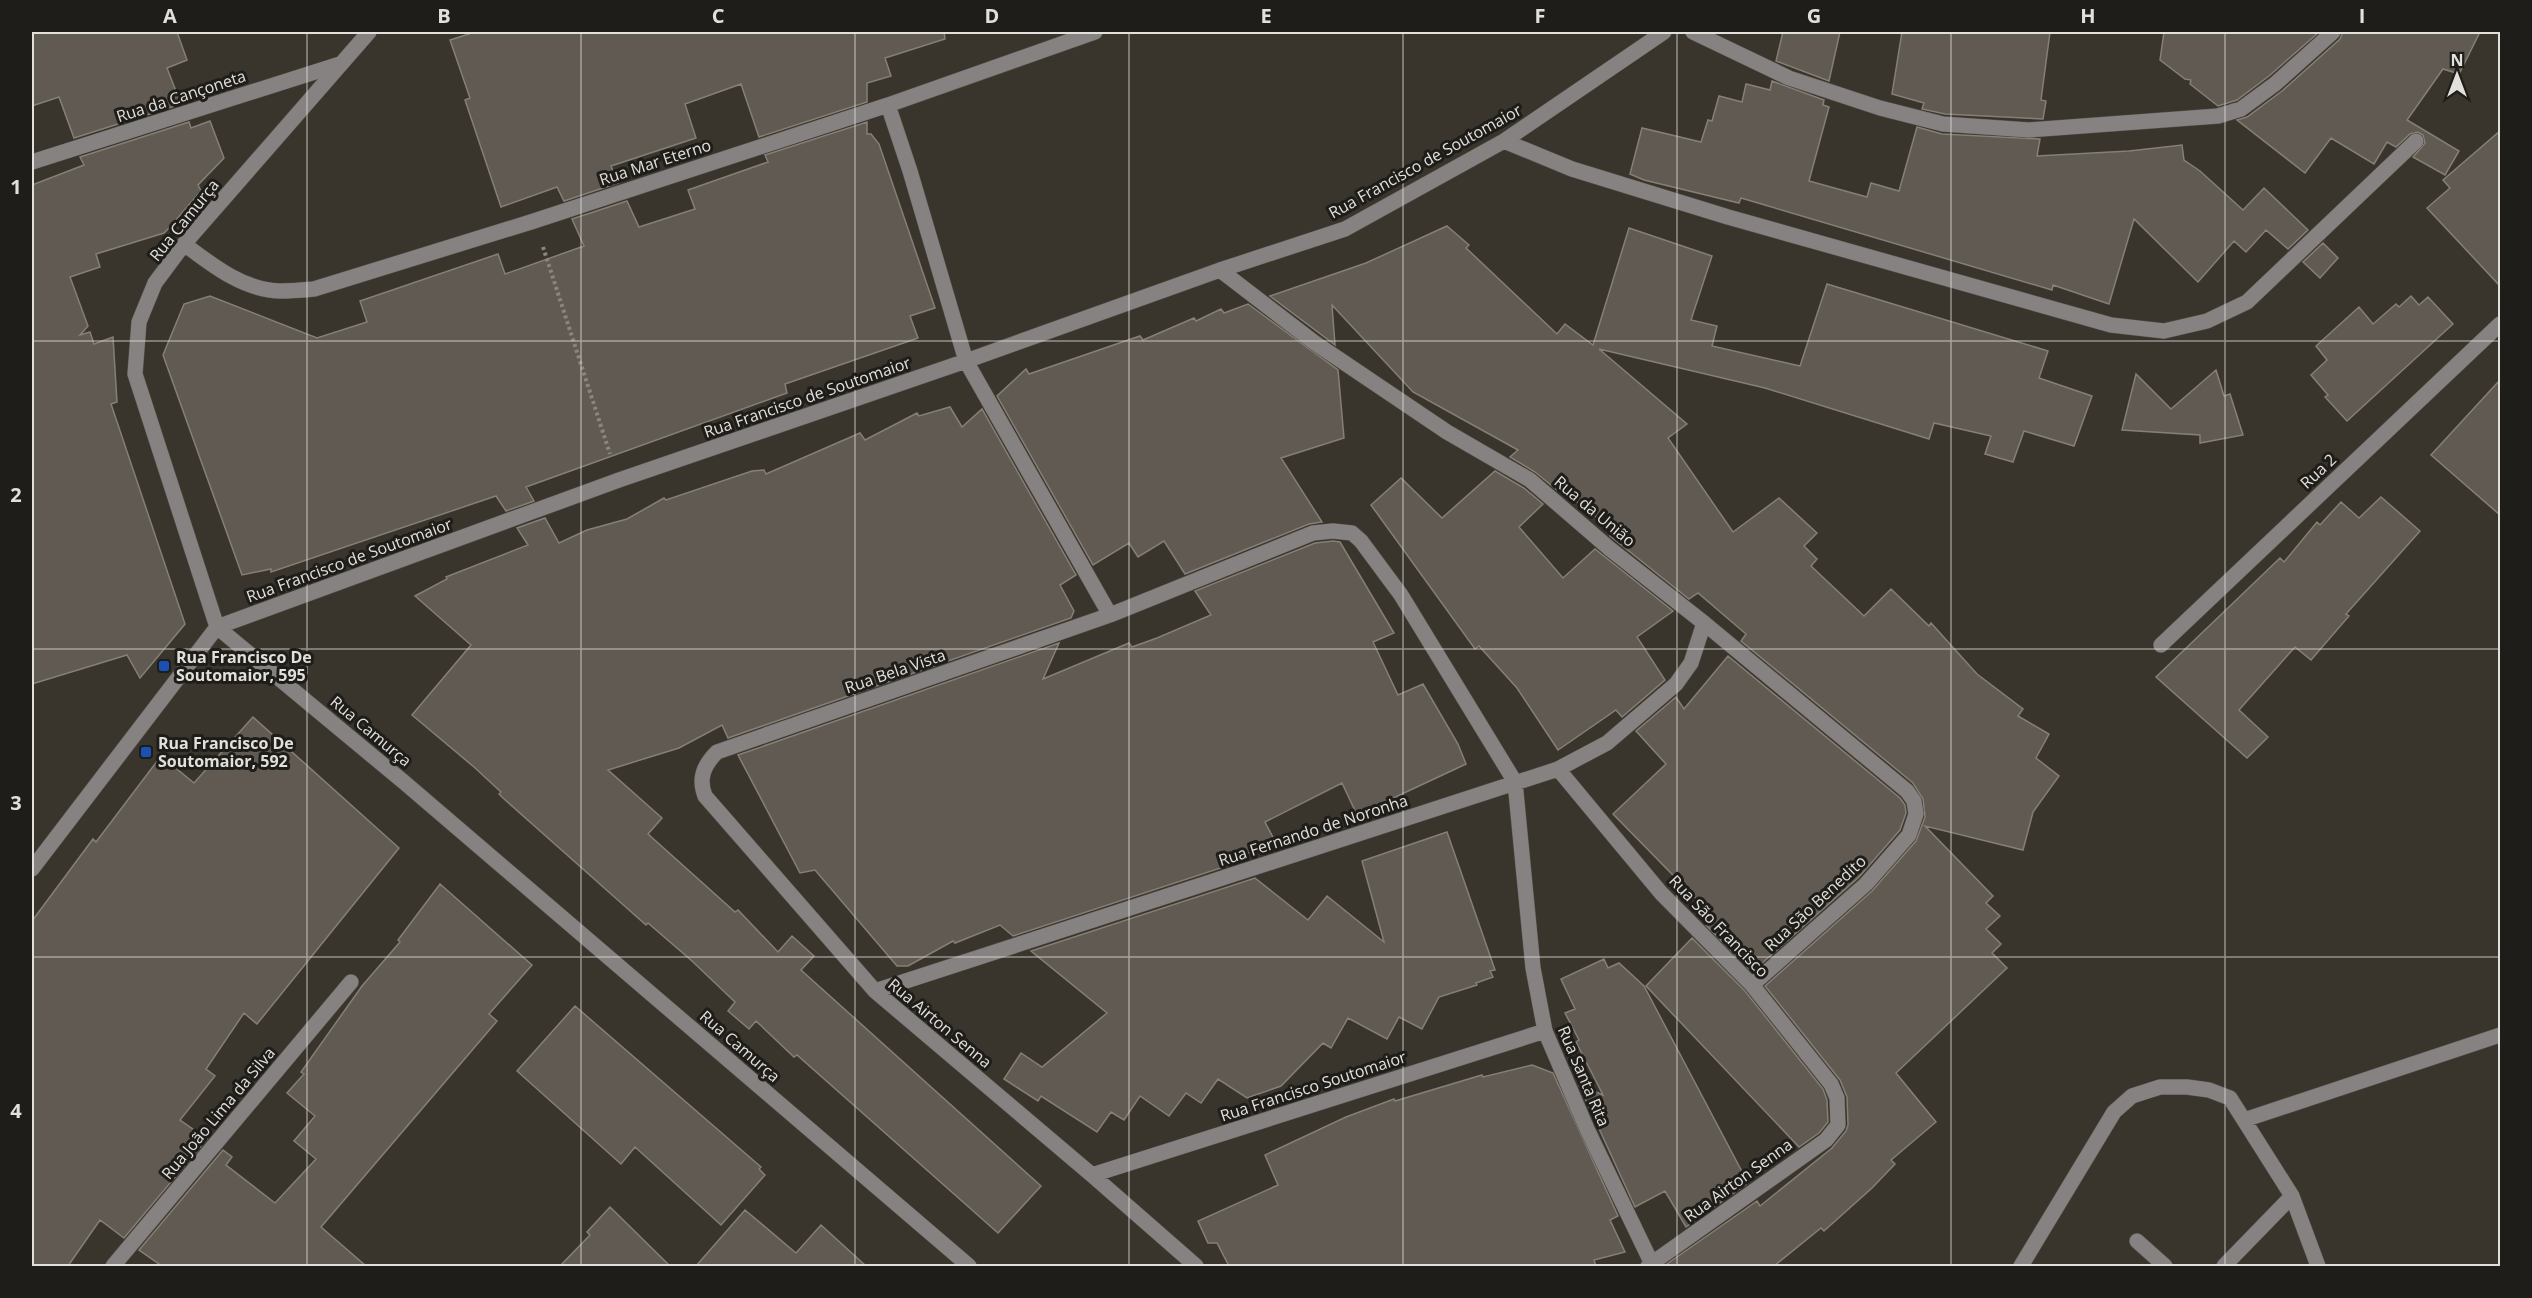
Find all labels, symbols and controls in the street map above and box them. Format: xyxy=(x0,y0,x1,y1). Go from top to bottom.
text: A xyxy=(163,2,177,29)
text: B xyxy=(437,2,451,29)
text: C xyxy=(712,2,725,29)
text: D xyxy=(985,2,999,29)
text: E xyxy=(1260,2,1272,29)
text: F xyxy=(1535,2,1545,29)
text: G xyxy=(1807,2,1821,29)
text: H xyxy=(2080,2,2096,29)
text: I xyxy=(2359,2,2365,29)
north arrow xyxy=(2427,45,2487,105)
text: N xyxy=(2450,49,2464,71)
street label: Rua da Cançoneta xyxy=(113,65,249,127)
street label: Rua Francisco de Soutomaior xyxy=(1325,98,1526,223)
street label: Rua Mar Eterno xyxy=(596,134,714,190)
text: 1 xyxy=(10,173,22,200)
street label: Rua Camurça xyxy=(144,174,224,266)
street label: Rua Francisco de Soutomaior xyxy=(701,351,914,443)
street label: Rua 2 xyxy=(2295,449,2341,493)
street label: Rua da União xyxy=(1550,471,1640,551)
text: 2 xyxy=(10,481,22,508)
street label: Rua Francisco de Soutomaior xyxy=(243,512,455,608)
street label: Rua Bela Vista xyxy=(842,644,948,698)
place label: Rua Francisco De Soutomaior, 595 xyxy=(176,646,312,686)
marker: Rua Francisco De Soutomaior, 595 xyxy=(157,659,171,673)
street label: Rua Camurça xyxy=(326,691,416,771)
place label: Rua Francisco De Soutomaior, 592 xyxy=(158,732,294,772)
marker: Rua Francisco De Soutomaior, 592 xyxy=(139,745,153,759)
text: 3 xyxy=(10,789,22,816)
street label: Rua Fernando de Noronha xyxy=(1215,789,1411,871)
street label: Rua São Benedito xyxy=(1759,850,1871,956)
street label: Rua São Francisco xyxy=(1664,870,1774,982)
street label: Rua Airton Senna xyxy=(884,973,996,1073)
street label: Rua Camurça xyxy=(695,1005,785,1087)
street label: Rua Santa Rita xyxy=(1553,1022,1615,1130)
street label: Rua João Lima da Silva xyxy=(156,1042,280,1184)
street label: Rua Francisco Soutomaior xyxy=(1217,1045,1409,1127)
text: 4 xyxy=(10,1097,22,1124)
street label: Rua Airton Senna xyxy=(1679,1133,1797,1227)

